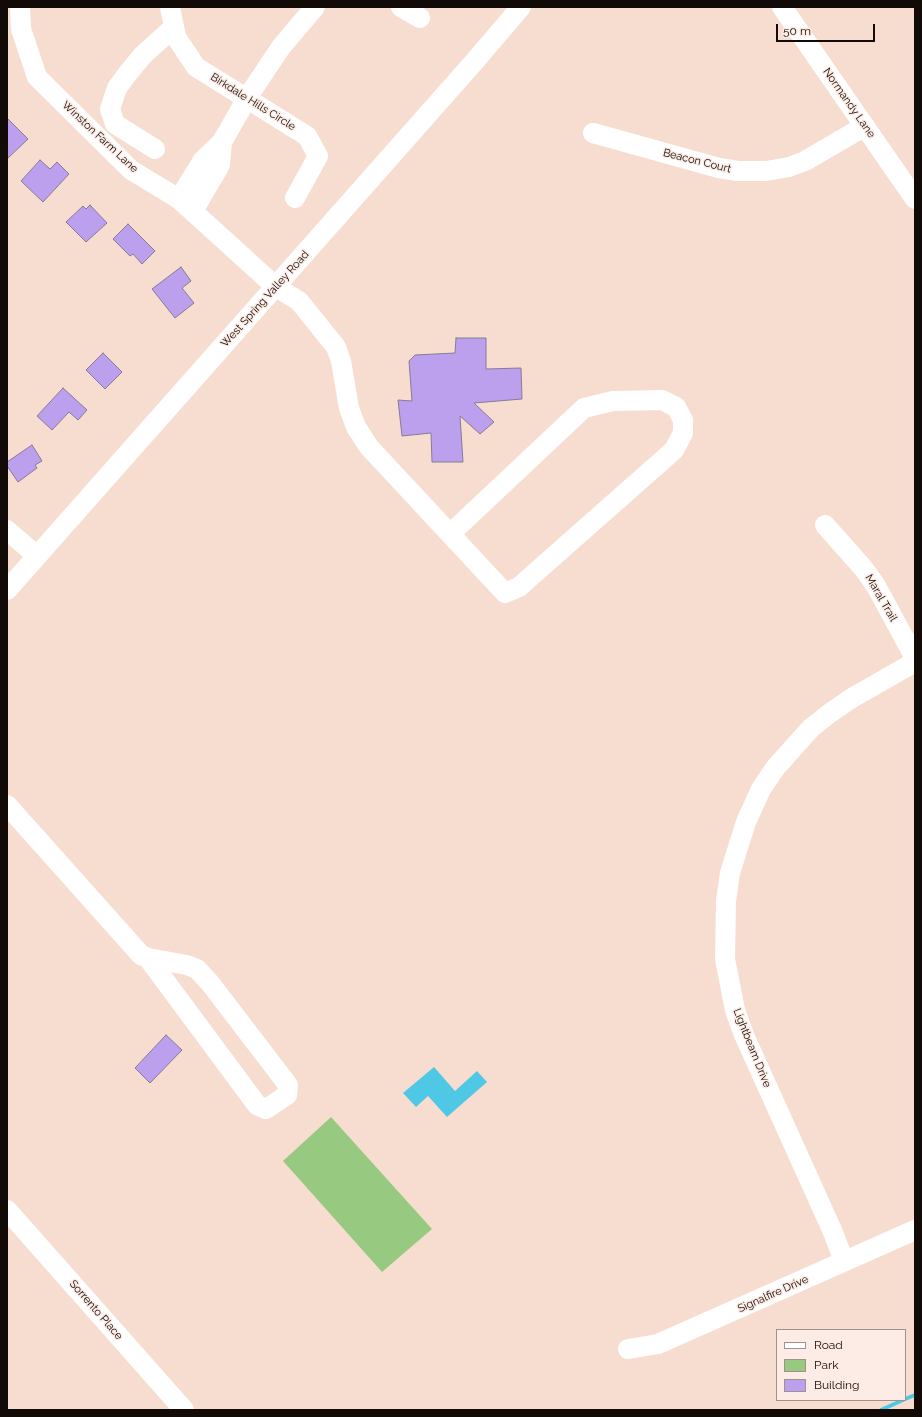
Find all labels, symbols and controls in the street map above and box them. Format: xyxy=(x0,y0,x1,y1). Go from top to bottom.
scale bar xyxy=(778,16,877,42)
text: 50 m xyxy=(783,24,811,38)
street label: Normandy Lane xyxy=(820,66,878,140)
street label: Birkdale Hills Circle xyxy=(208,70,298,134)
street label: Winston Farm Lane xyxy=(59,98,141,176)
street label: Beacon Court xyxy=(662,146,732,176)
street label: West Spring Valley Road xyxy=(218,248,312,350)
street label: Maral Trail xyxy=(862,572,900,624)
street label: Lightbeam Drive xyxy=(730,1007,774,1089)
street label: Signalfire Drive xyxy=(736,1273,810,1315)
street label: Sorrento Place xyxy=(66,1277,126,1343)
legend xyxy=(776,1329,906,1401)
text: Road xyxy=(814,1338,843,1352)
text: Park xyxy=(814,1358,839,1372)
text: Building xyxy=(814,1378,860,1392)

